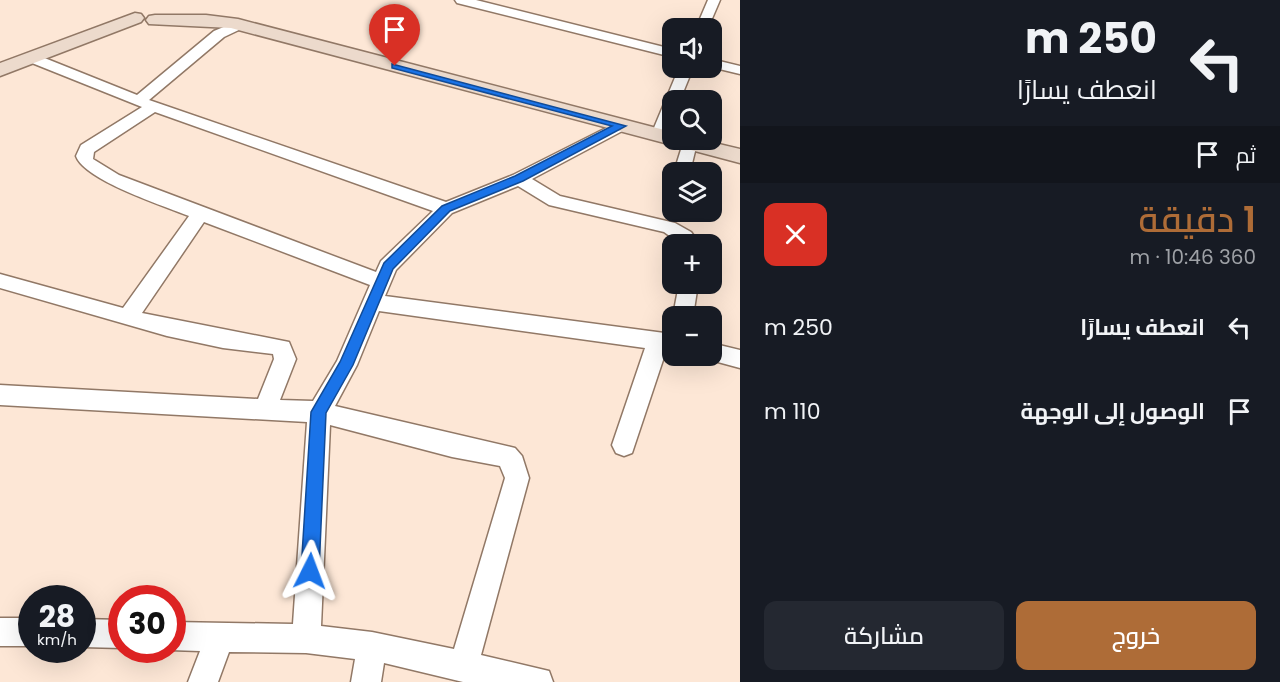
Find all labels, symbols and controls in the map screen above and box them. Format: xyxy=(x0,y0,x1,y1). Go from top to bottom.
pin xyxy=(369,4,420,66)
text: 250 m xyxy=(1025,9,1157,68)
icon: arrive xyxy=(378,13,411,46)
map controls xyxy=(662,18,722,366)
button: sound xyxy=(662,18,722,78)
icon: left xyxy=(1178,24,1256,102)
text: انعطف يسارًا xyxy=(1017,71,1157,108)
button: search xyxy=(662,90,722,150)
icon: arrive xyxy=(1191,138,1224,171)
text: ثم xyxy=(1236,140,1256,171)
button: layers xyxy=(662,162,722,222)
text: 1 دقيقة xyxy=(1139,194,1256,245)
button: close xyxy=(764,203,827,266)
button: + xyxy=(662,234,722,294)
text: 360 m · 10:46 xyxy=(1130,243,1256,271)
button: − xyxy=(662,306,722,366)
icon: left xyxy=(1223,311,1256,344)
text: 250 m xyxy=(764,312,833,343)
text: انعطف يسارًا xyxy=(1080,312,1205,343)
icon: arrive xyxy=(1223,395,1256,428)
text: 110 m xyxy=(764,396,820,427)
text: الوصول إلى الوجهة xyxy=(1020,396,1205,427)
position arrow xyxy=(278,539,342,603)
speed limit sign: 30 xyxy=(108,585,186,663)
text: 28 xyxy=(39,595,75,638)
button: مشاركة xyxy=(764,601,1004,670)
button: خروج xyxy=(1016,601,1256,670)
text: km/h xyxy=(37,629,77,650)

